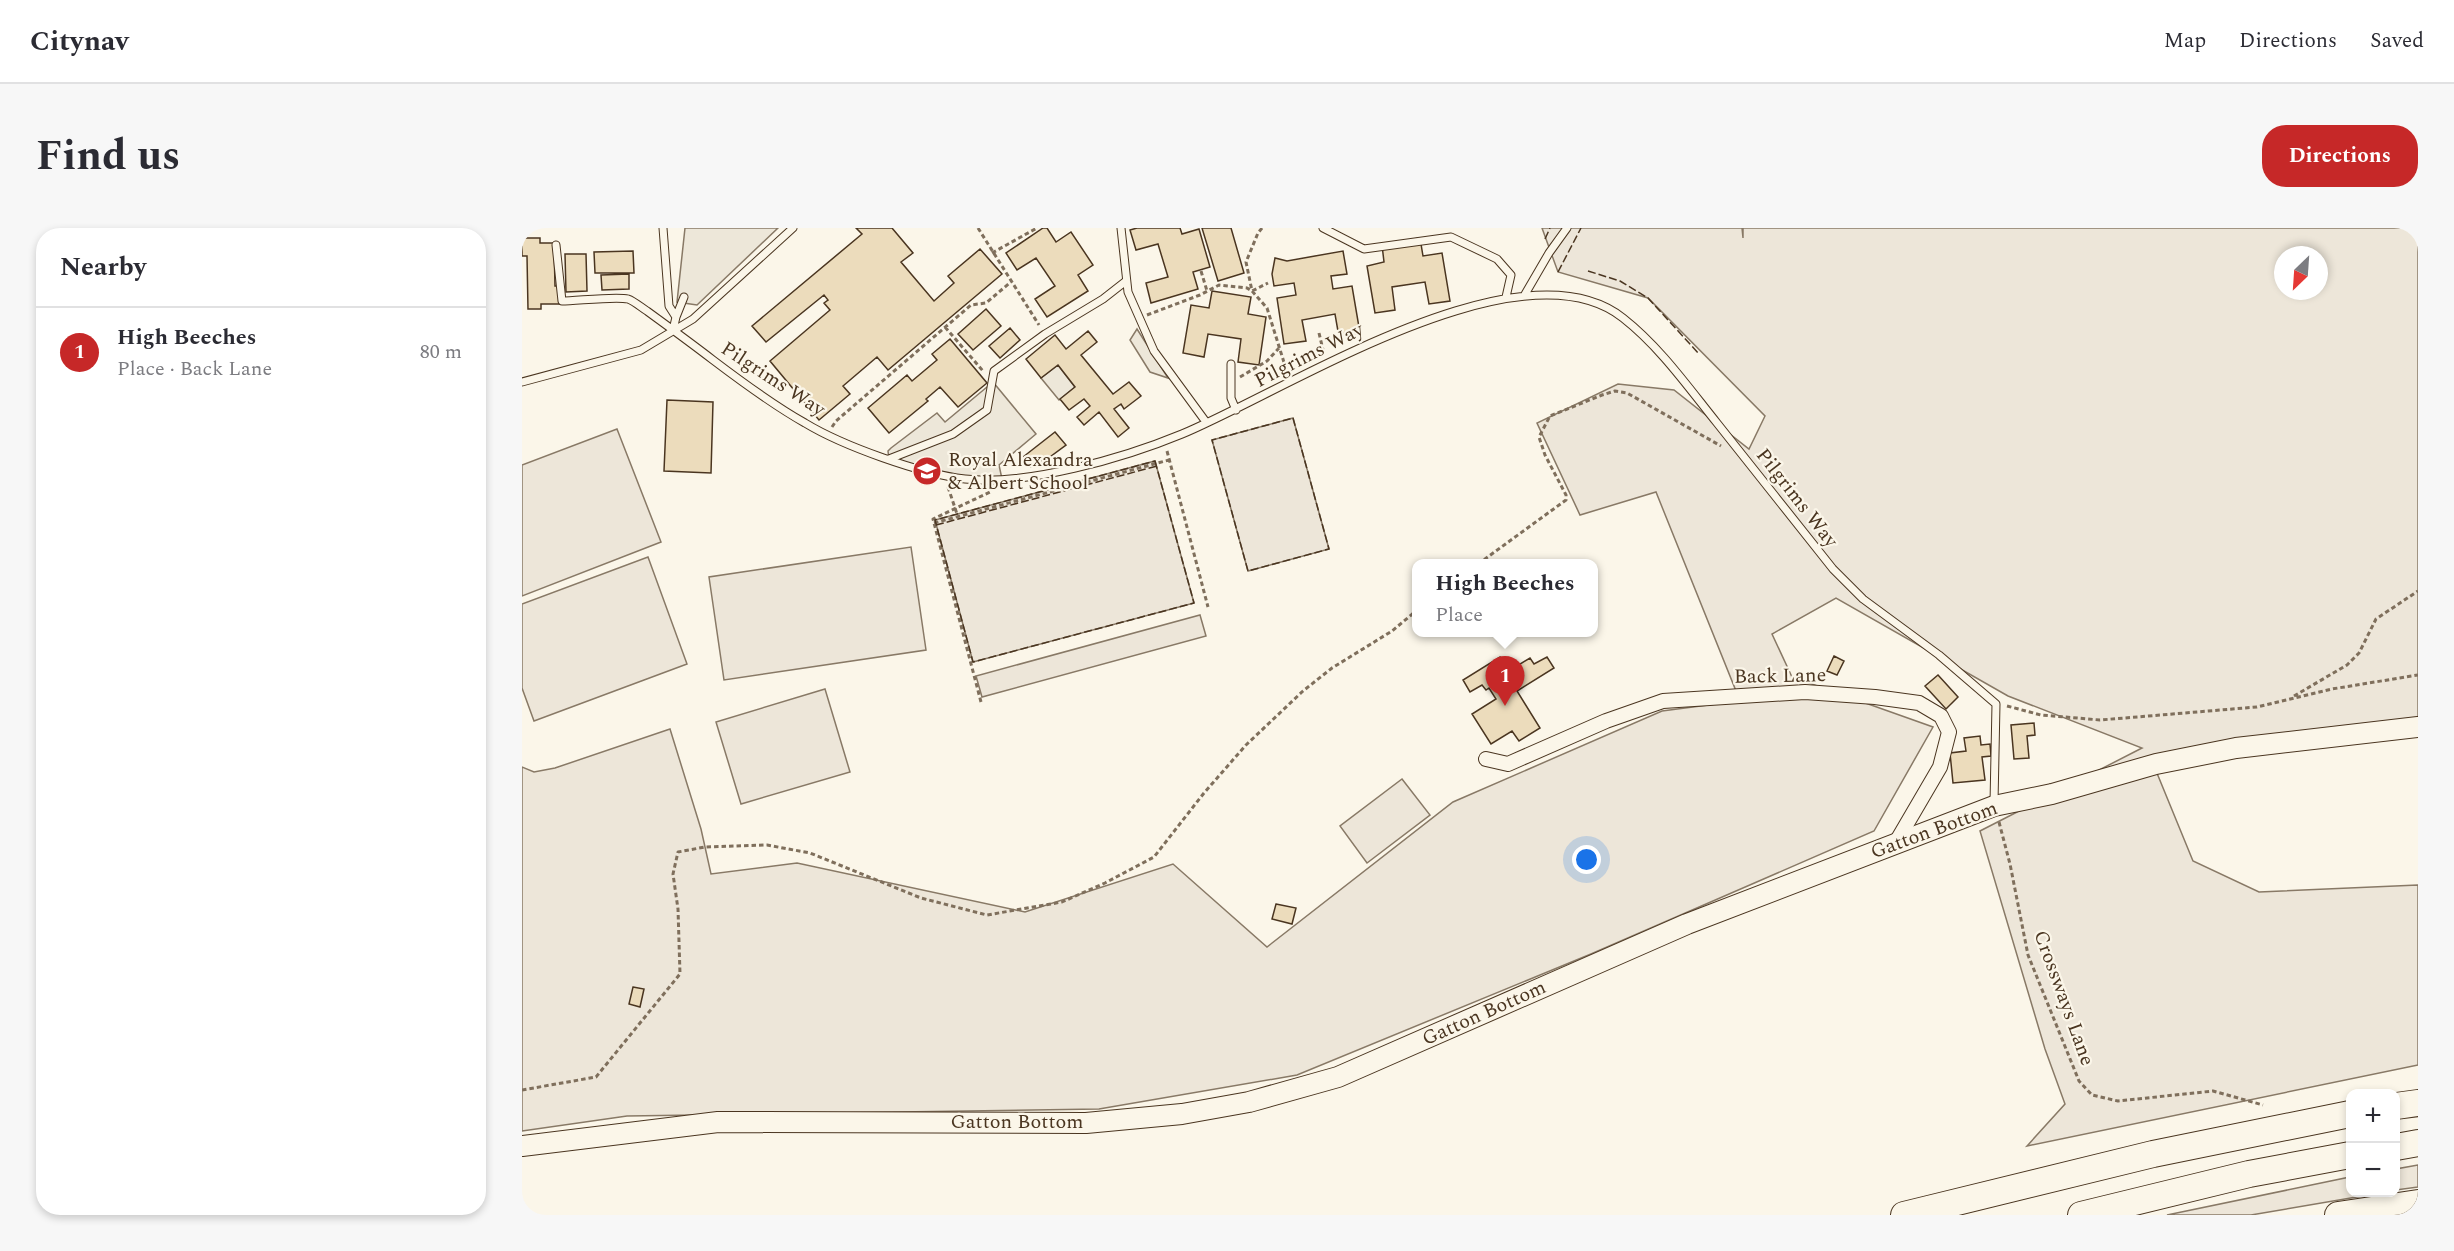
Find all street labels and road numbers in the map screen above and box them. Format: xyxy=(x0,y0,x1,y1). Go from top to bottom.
street label: Pilgrims Way xyxy=(1249,314,1370,395)
street label: Pilgrims Way xyxy=(715,334,832,425)
street label: Pilgrims Way xyxy=(1748,442,1846,555)
street label: Back Lane xyxy=(1734,660,1826,692)
street label: Gatton Bottom xyxy=(1866,793,2002,867)
street label: Crossways Lane xyxy=(2026,926,2102,1070)
street label: Gatton Bottom xyxy=(1417,972,1551,1054)
street label: Gatton Bottom xyxy=(950,1107,1084,1137)

